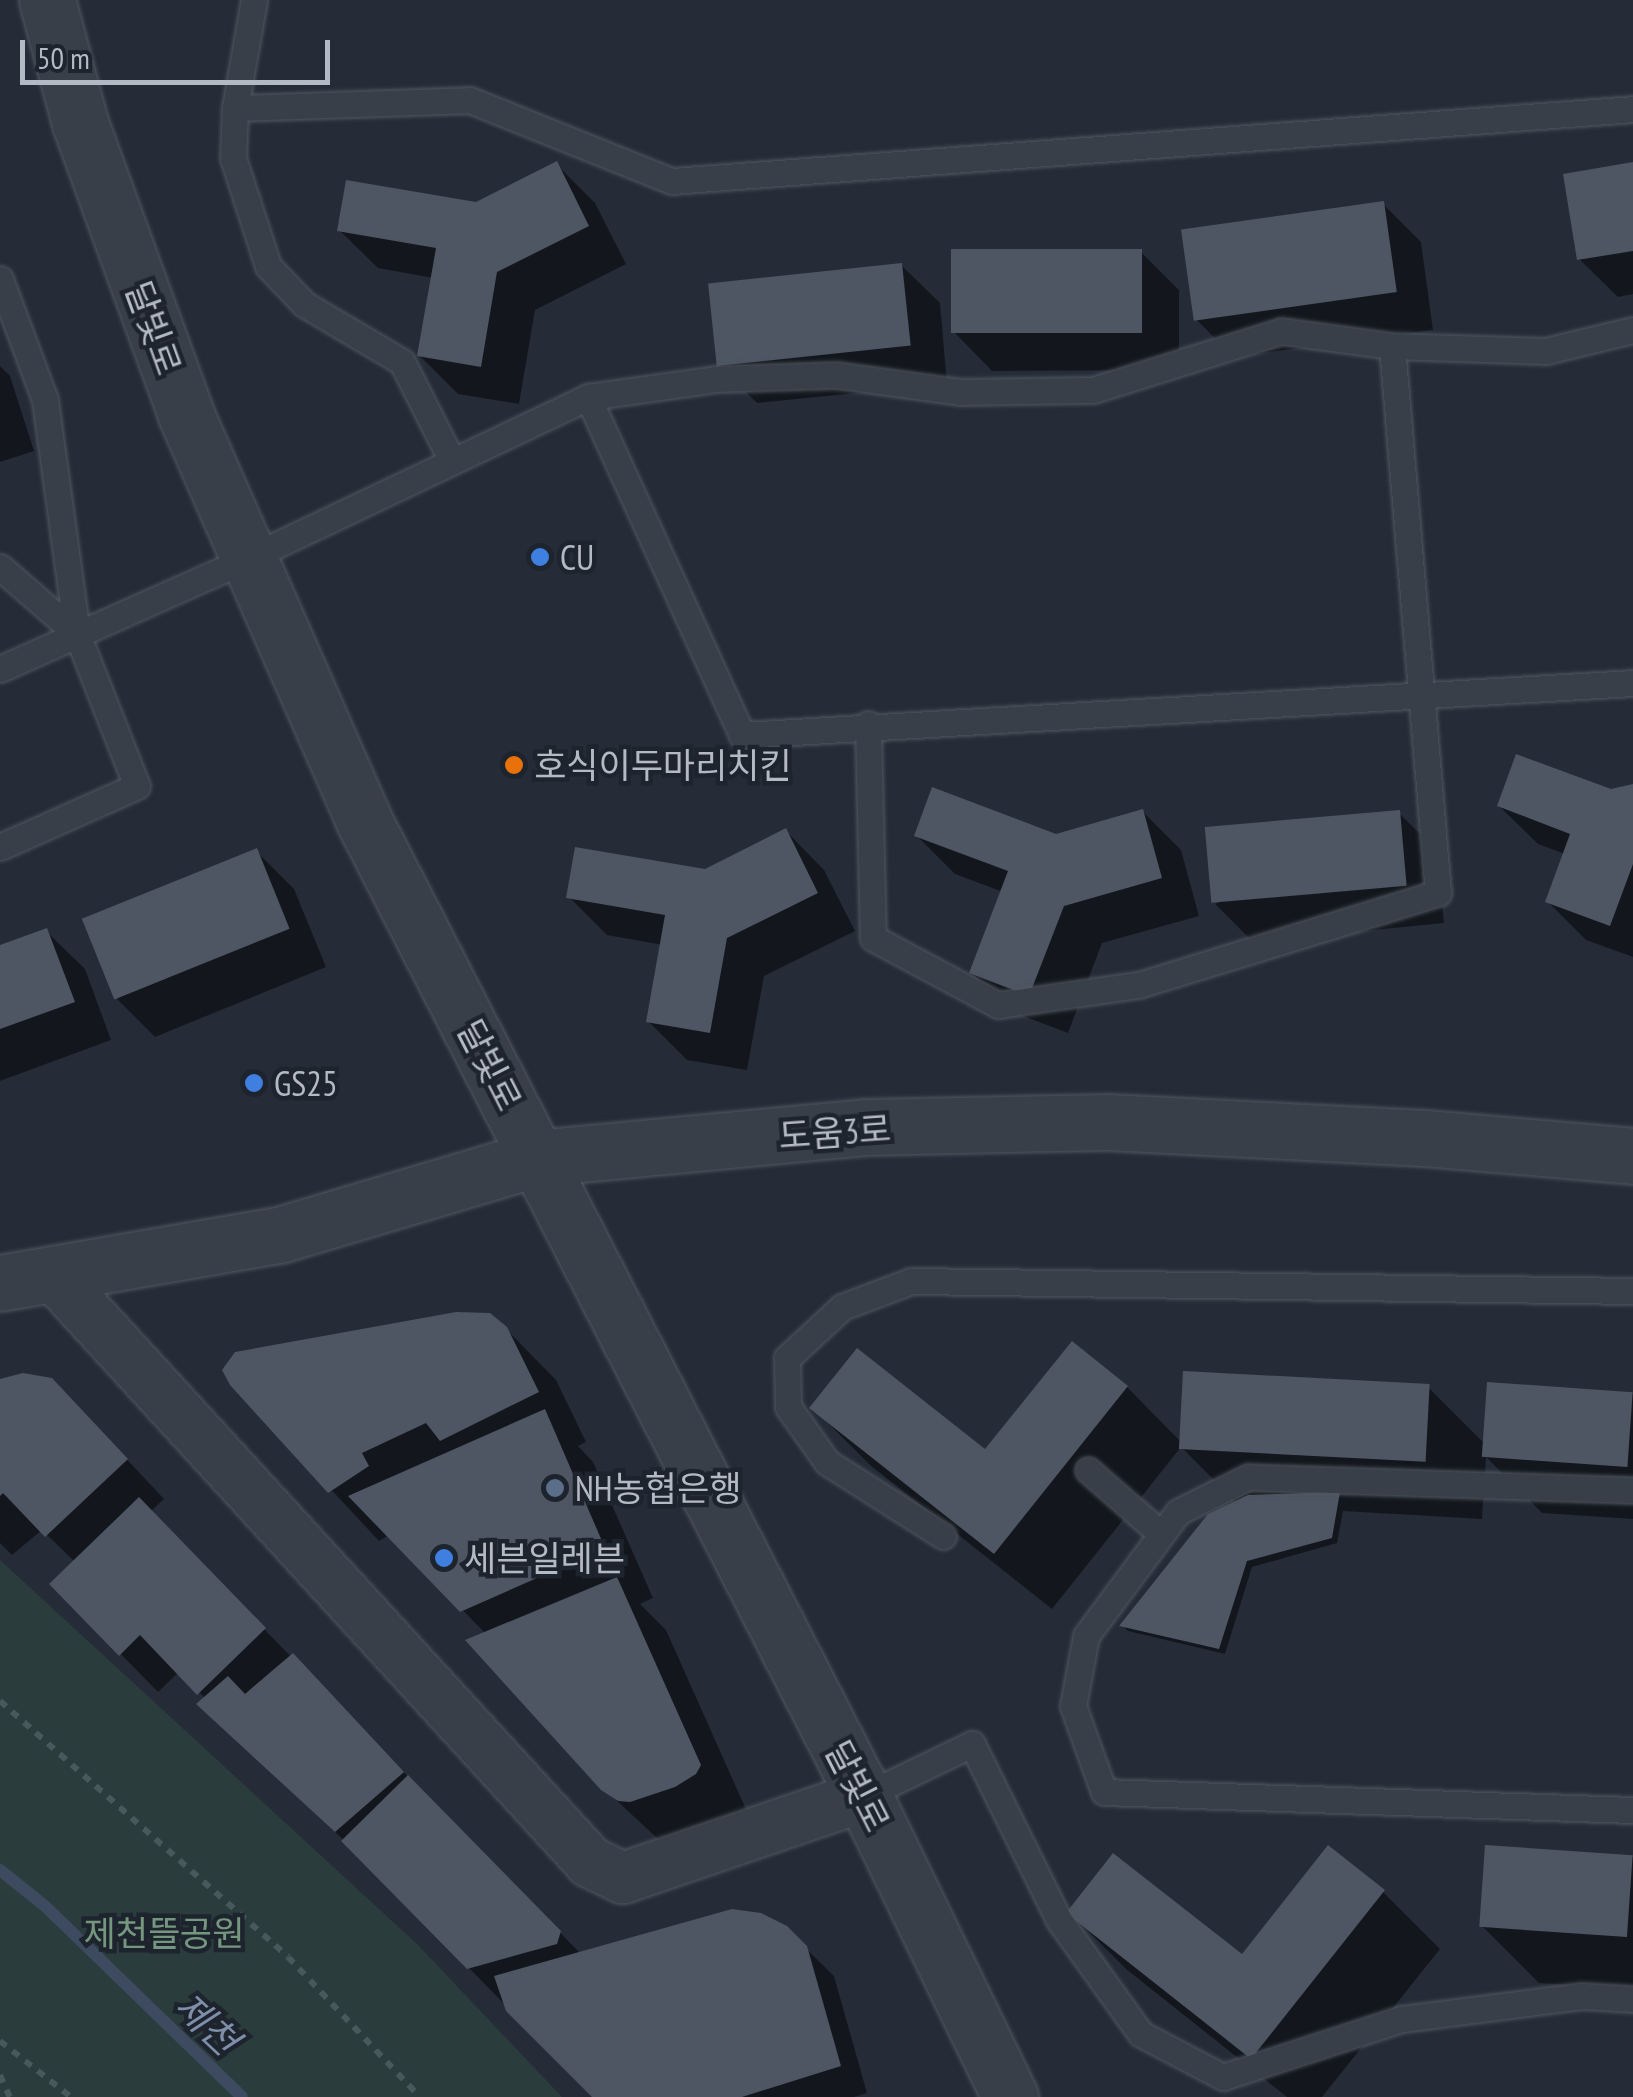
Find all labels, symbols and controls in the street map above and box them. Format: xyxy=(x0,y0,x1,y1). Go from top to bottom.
scale bar xyxy=(25,20,335,82)
text: 50 m xyxy=(37,38,90,77)
street label: 달빛로 xyxy=(118,275,190,381)
place label: CU xyxy=(560,536,594,578)
marker: CU xyxy=(529,546,551,568)
place label: 호식이두마리치킨 xyxy=(534,744,792,786)
marker: 호식이두마리치킨 xyxy=(503,754,525,776)
street label: 달빛로 xyxy=(449,1012,531,1118)
place label: GS25 xyxy=(274,1062,338,1104)
marker: GS25 xyxy=(243,1072,265,1094)
street label: 도움3로 xyxy=(777,1107,893,1157)
place label: NH농협은행 xyxy=(575,1467,741,1509)
marker: NH농협은행 xyxy=(544,1477,566,1499)
place label: 세븐일레븐 xyxy=(464,1537,625,1579)
marker: 세븐일레븐 xyxy=(433,1547,455,1569)
street label: 달빛로 xyxy=(817,1733,899,1839)
park label: 제천뜰공원 xyxy=(84,1912,244,1954)
water label: 제천 xyxy=(166,1982,248,2064)

